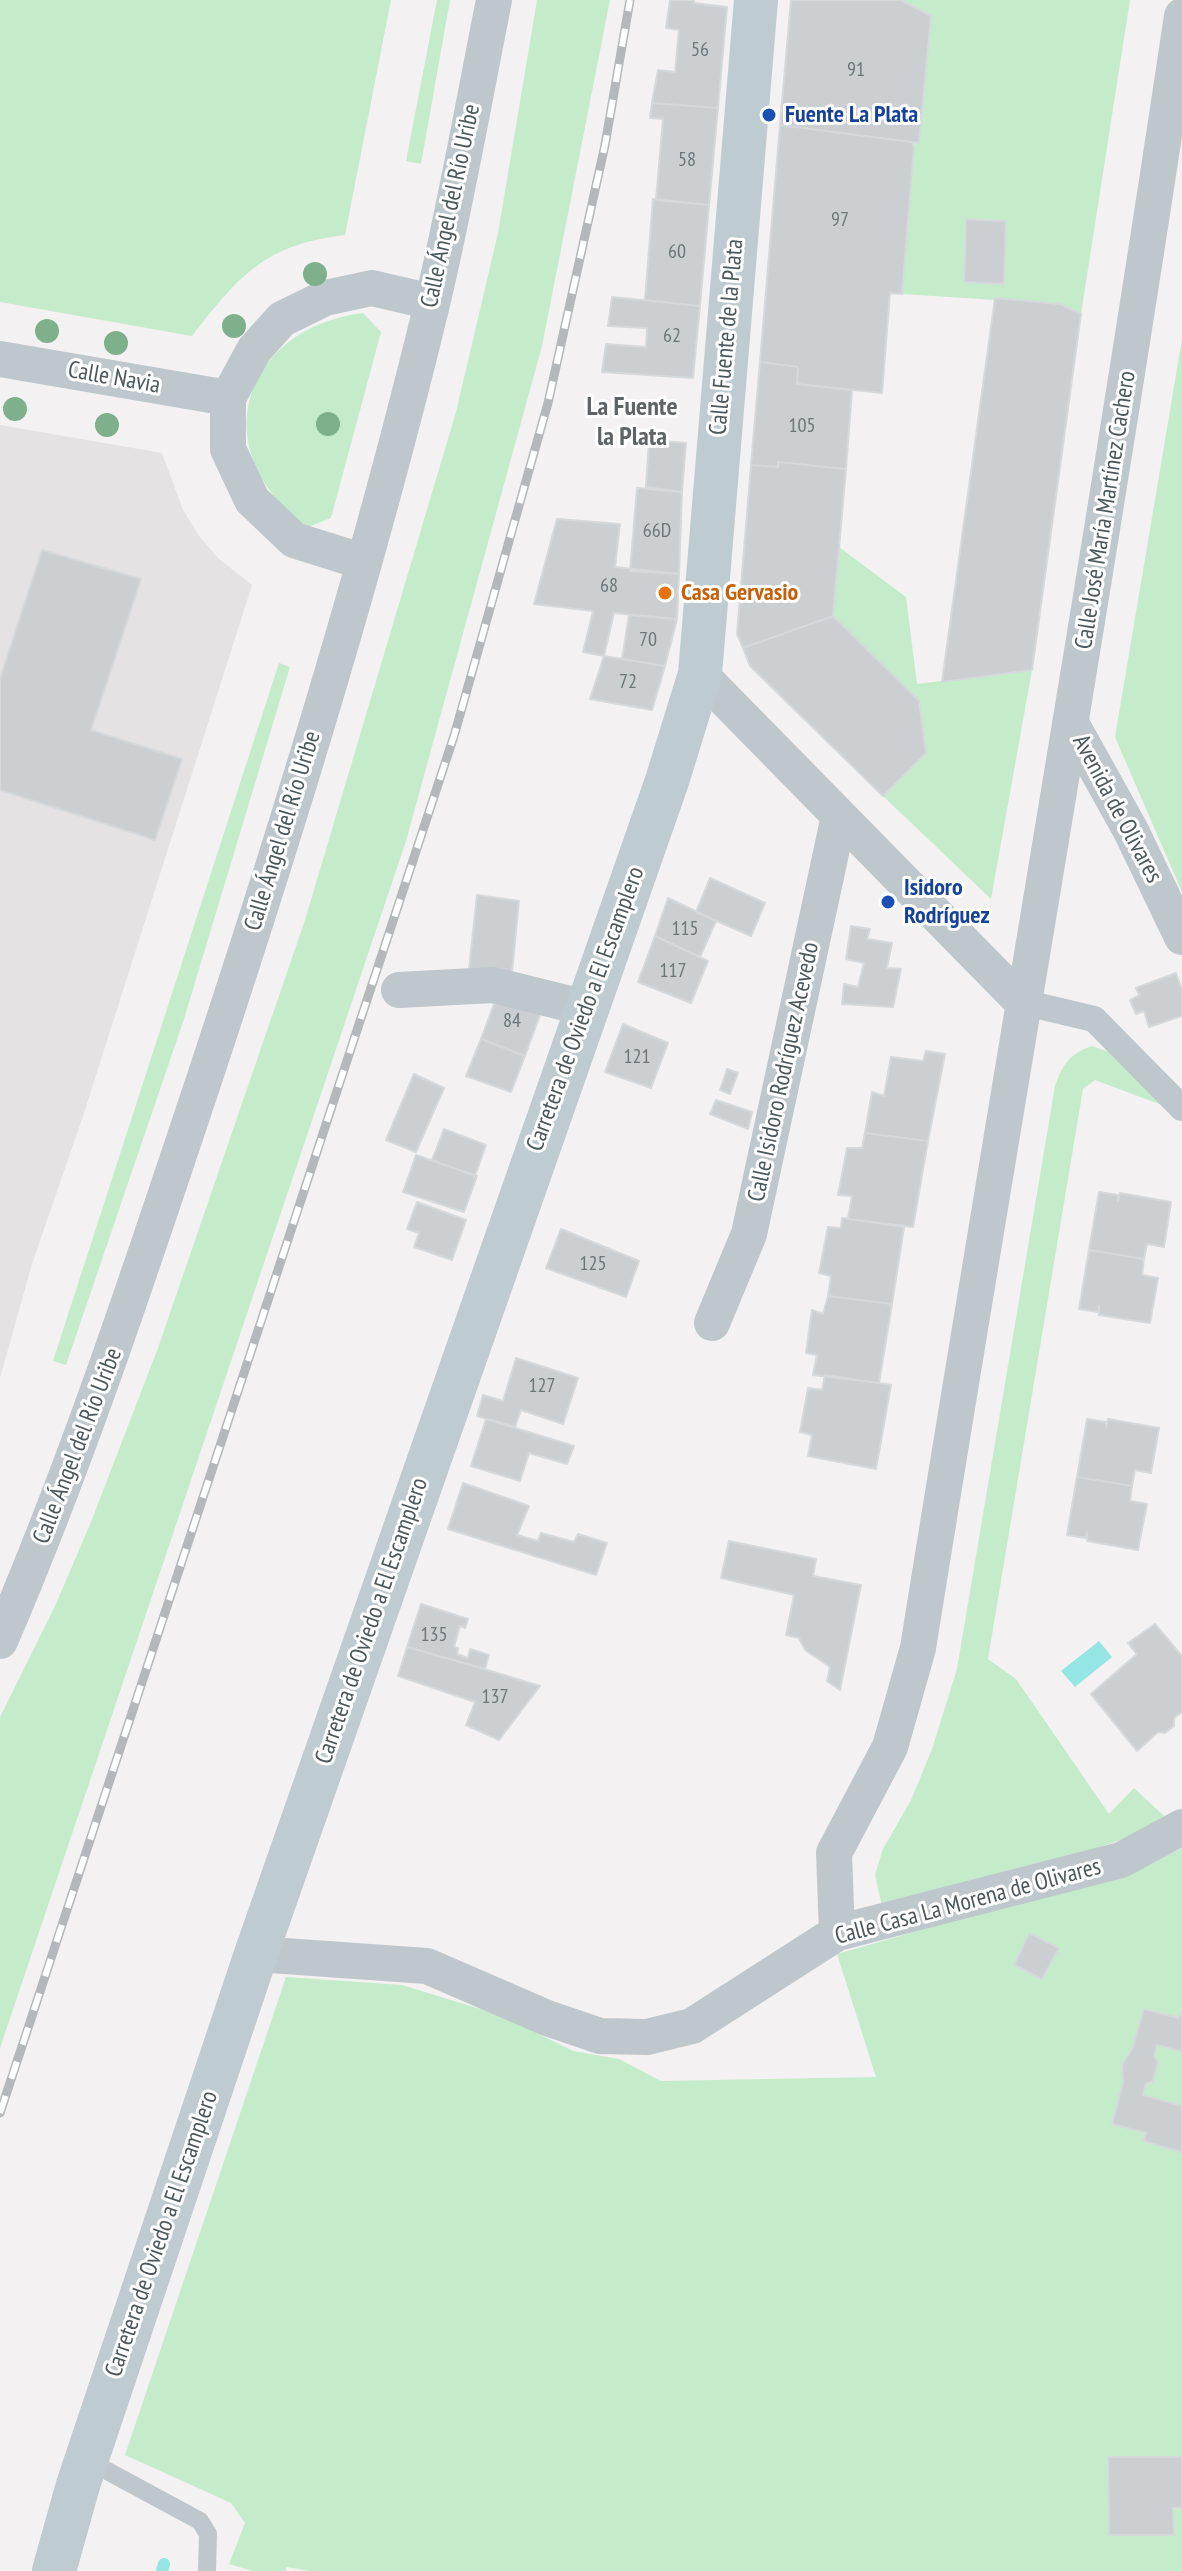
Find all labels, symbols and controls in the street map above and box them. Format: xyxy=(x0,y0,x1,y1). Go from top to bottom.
house number: 56 xyxy=(691,38,709,62)
house number: 91 xyxy=(847,58,865,82)
place label: Fuente La Plata xyxy=(785,101,918,129)
street label: Calle Ángel del Río Uribe xyxy=(415,102,487,310)
marker: Fuente La Plata xyxy=(760,106,778,124)
house number: 58 xyxy=(678,148,696,172)
house number: 97 xyxy=(831,208,849,232)
street label: Calle Fuente de la Plata xyxy=(704,238,750,436)
house number: 60 xyxy=(668,240,686,264)
house number: 62 xyxy=(663,324,681,348)
street label: Calle Navia xyxy=(66,356,162,400)
street label: Calle José María Martínez Cachero xyxy=(1070,369,1142,651)
district label: La Fuente la Plata xyxy=(586,392,678,454)
house number: 105 xyxy=(789,414,815,438)
house number: 66D xyxy=(643,519,671,543)
house number: 68 xyxy=(600,574,618,598)
place label: Casa Gervasio xyxy=(681,579,798,607)
marker: Casa Gervasio xyxy=(656,584,674,602)
house number: 70 xyxy=(639,628,657,652)
house number: 72 xyxy=(619,670,637,694)
street label: Calle Ángel del Río Uribe xyxy=(239,728,327,934)
street label: Avenida de Olivares xyxy=(1066,730,1168,888)
street label: Carretera de Oviedo a El Escamplero xyxy=(521,863,651,1155)
place label: Isidoro Rodríguez xyxy=(904,874,990,930)
marker: Isidoro Rodríguez xyxy=(879,893,897,911)
house number: 115 xyxy=(672,917,698,941)
street label: Calle Isidoro Rodríguez Acevedo xyxy=(742,940,826,1204)
house number: 117 xyxy=(660,959,686,983)
house number: 84 xyxy=(503,1009,521,1033)
house number: 121 xyxy=(624,1045,650,1069)
house number: 125 xyxy=(580,1252,606,1276)
street label: Calle Ángel del Río Uribe xyxy=(27,1344,129,1548)
house number: 127 xyxy=(529,1374,555,1398)
street label: Carretera de Oviedo a El Escamplero xyxy=(310,1474,434,1768)
house number: 135 xyxy=(421,1623,447,1647)
house number: 137 xyxy=(482,1685,508,1709)
street label: Calle Casa La Morena de Olivares xyxy=(832,1853,1104,1951)
street label: Carretera de Oviedo a El Escamplero xyxy=(100,2087,224,2381)

